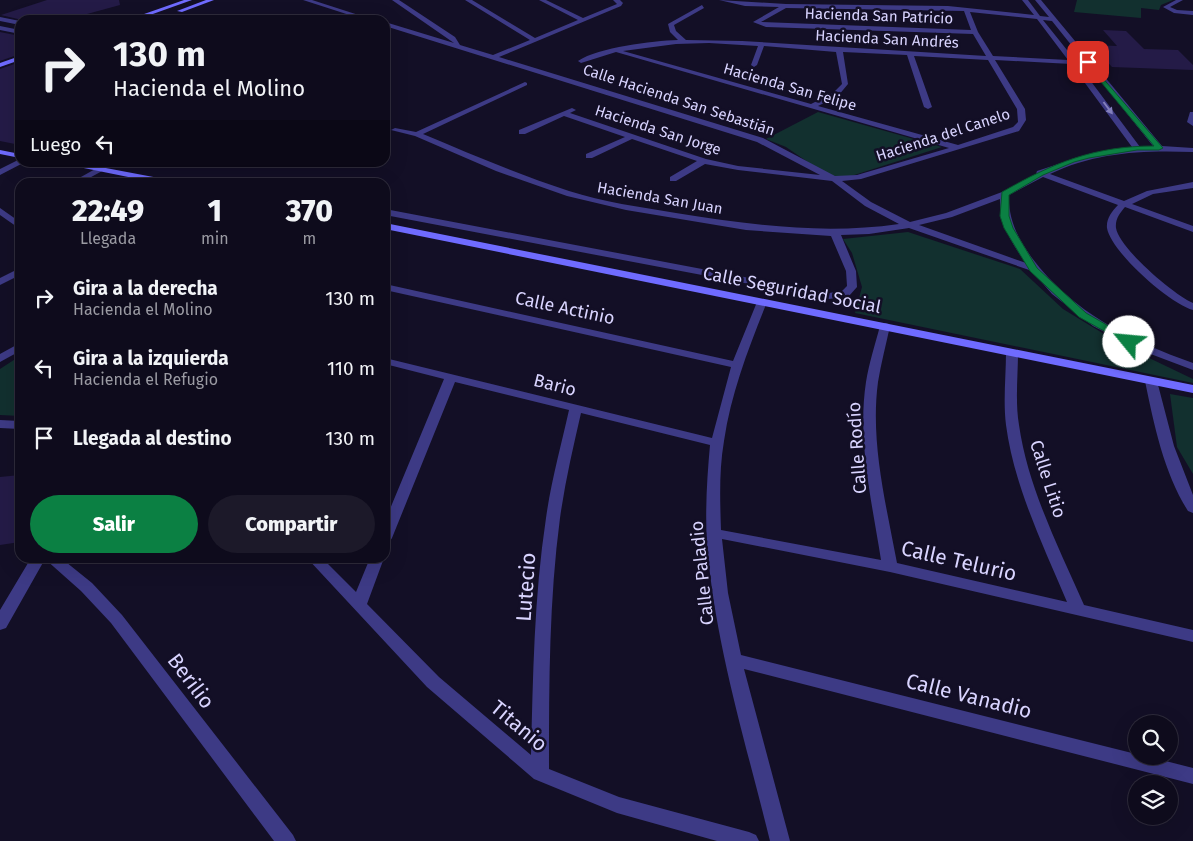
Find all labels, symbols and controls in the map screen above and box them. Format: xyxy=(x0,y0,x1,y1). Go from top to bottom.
street label: Hacienda San Patricio xyxy=(804,4,954,28)
street label: Hacienda San Andrés xyxy=(815,26,959,52)
text: 130 m xyxy=(113,33,206,75)
icon: right xyxy=(30,35,95,100)
pin xyxy=(1067,41,1109,83)
icon: arrive xyxy=(1074,48,1102,76)
street label: Hacienda San Felipe xyxy=(721,59,859,115)
street label: Calle Hacienda San Sebastián xyxy=(581,60,777,140)
text: Hacienda el Molino xyxy=(113,75,305,102)
street label: Hacienda San Jorge xyxy=(593,101,723,159)
one-way arrow xyxy=(1103,101,1113,115)
street label: Hacienda del Canelo xyxy=(874,105,1012,165)
icon: left xyxy=(91,130,119,158)
text: Luego xyxy=(30,133,81,156)
street label: Hacienda San Juan xyxy=(596,178,724,218)
text: 22:49 xyxy=(72,193,144,229)
text: 1 xyxy=(208,193,222,229)
text: 370 xyxy=(286,193,333,229)
text: Llegada xyxy=(80,229,136,248)
text: min xyxy=(201,229,229,248)
text: m xyxy=(302,229,316,248)
street label: Calle Seguridad Social xyxy=(701,262,883,318)
text: Gira a la derecha xyxy=(73,277,218,300)
icon: right xyxy=(30,284,58,312)
text: 130 m xyxy=(325,287,375,310)
street label: Calle Actinio xyxy=(513,287,617,329)
text: Hacienda el Molino xyxy=(73,300,213,319)
position arrow xyxy=(1102,315,1154,367)
text: Gira a la izquierda xyxy=(73,347,229,370)
icon: left xyxy=(30,354,58,382)
text: 110 m xyxy=(327,357,375,380)
street label: Bario xyxy=(531,369,579,401)
text: Hacienda el Refugio xyxy=(73,370,218,389)
street label: Calle Rodío xyxy=(843,401,871,495)
icon: arrive xyxy=(30,424,58,452)
text: Llegada al destino xyxy=(73,427,232,450)
text: 130 m xyxy=(325,427,375,450)
street label: Calle Litio xyxy=(1025,437,1071,521)
button: Salir xyxy=(30,495,198,553)
button: Compartir xyxy=(208,495,375,553)
street label: Calle Paladio xyxy=(686,520,718,626)
street label: Calle Telurio xyxy=(899,535,1019,587)
street label: Lutecio xyxy=(511,552,541,622)
street label: Berilio xyxy=(162,648,220,714)
street label: Calle Vanadio xyxy=(903,668,1035,724)
street label: Titanio xyxy=(485,695,553,757)
map controls xyxy=(1128,715,1178,825)
button: search xyxy=(1128,715,1178,765)
button: layers xyxy=(1128,775,1178,825)

